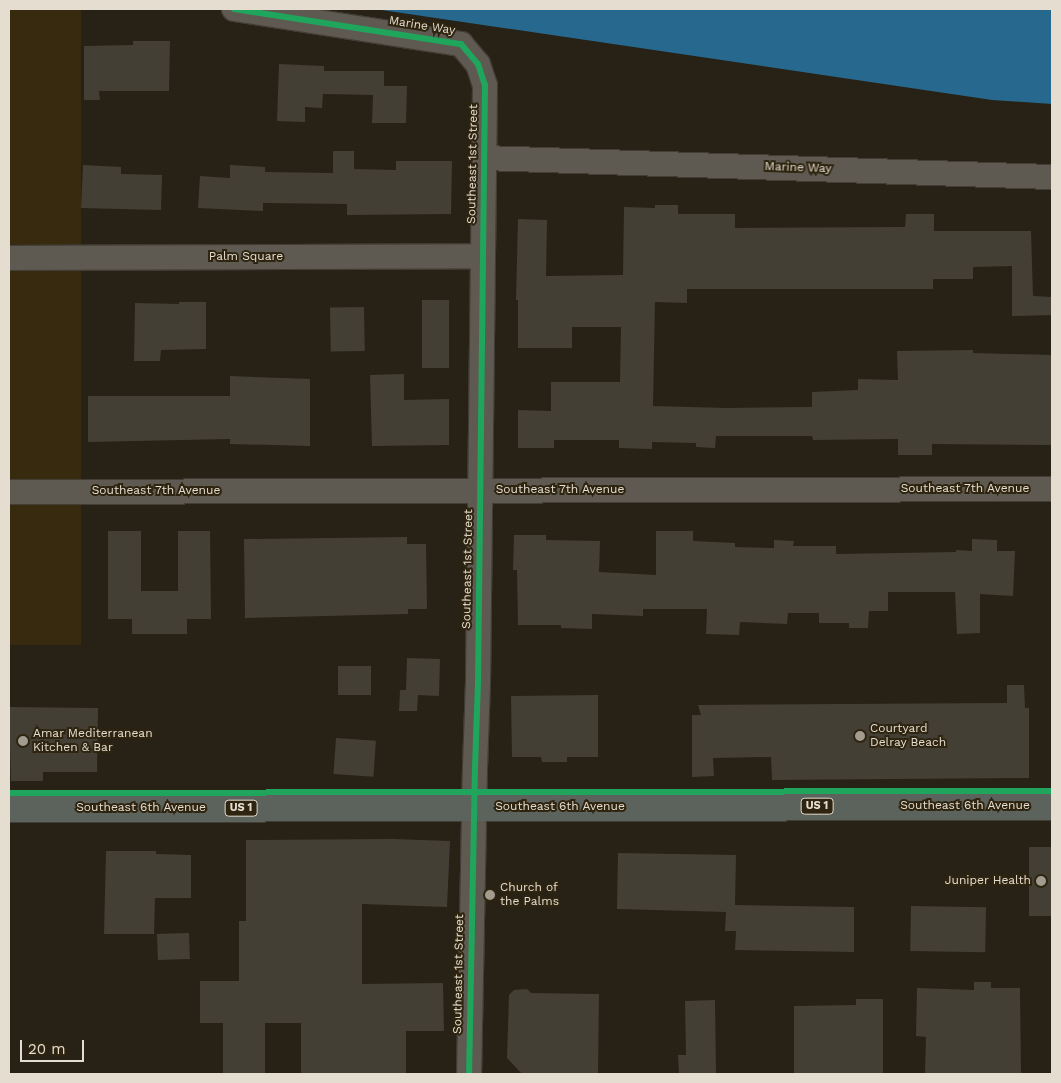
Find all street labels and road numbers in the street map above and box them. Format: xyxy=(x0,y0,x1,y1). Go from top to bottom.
street label: Marine Way xyxy=(388,14,456,38)
street label: Southeast 1st Street xyxy=(465,104,481,224)
street label: Marine Way xyxy=(764,160,832,176)
street label: Palm Square xyxy=(209,250,283,264)
street label: Southeast 7th Avenue xyxy=(900,482,1030,496)
street label: Southeast 7th Avenue xyxy=(495,483,625,497)
street label: Southeast 7th Avenue xyxy=(91,484,221,498)
street label: Southeast 1st Street xyxy=(460,509,476,629)
road number: US 1 xyxy=(800,798,834,814)
street label: Southeast 6th Avenue xyxy=(900,799,1030,813)
road number: US 1 xyxy=(224,800,258,816)
street label: Southeast 6th Avenue xyxy=(495,800,625,814)
street label: Southeast 6th Avenue xyxy=(76,801,206,815)
street label: Southeast 1st Street xyxy=(451,914,467,1034)

